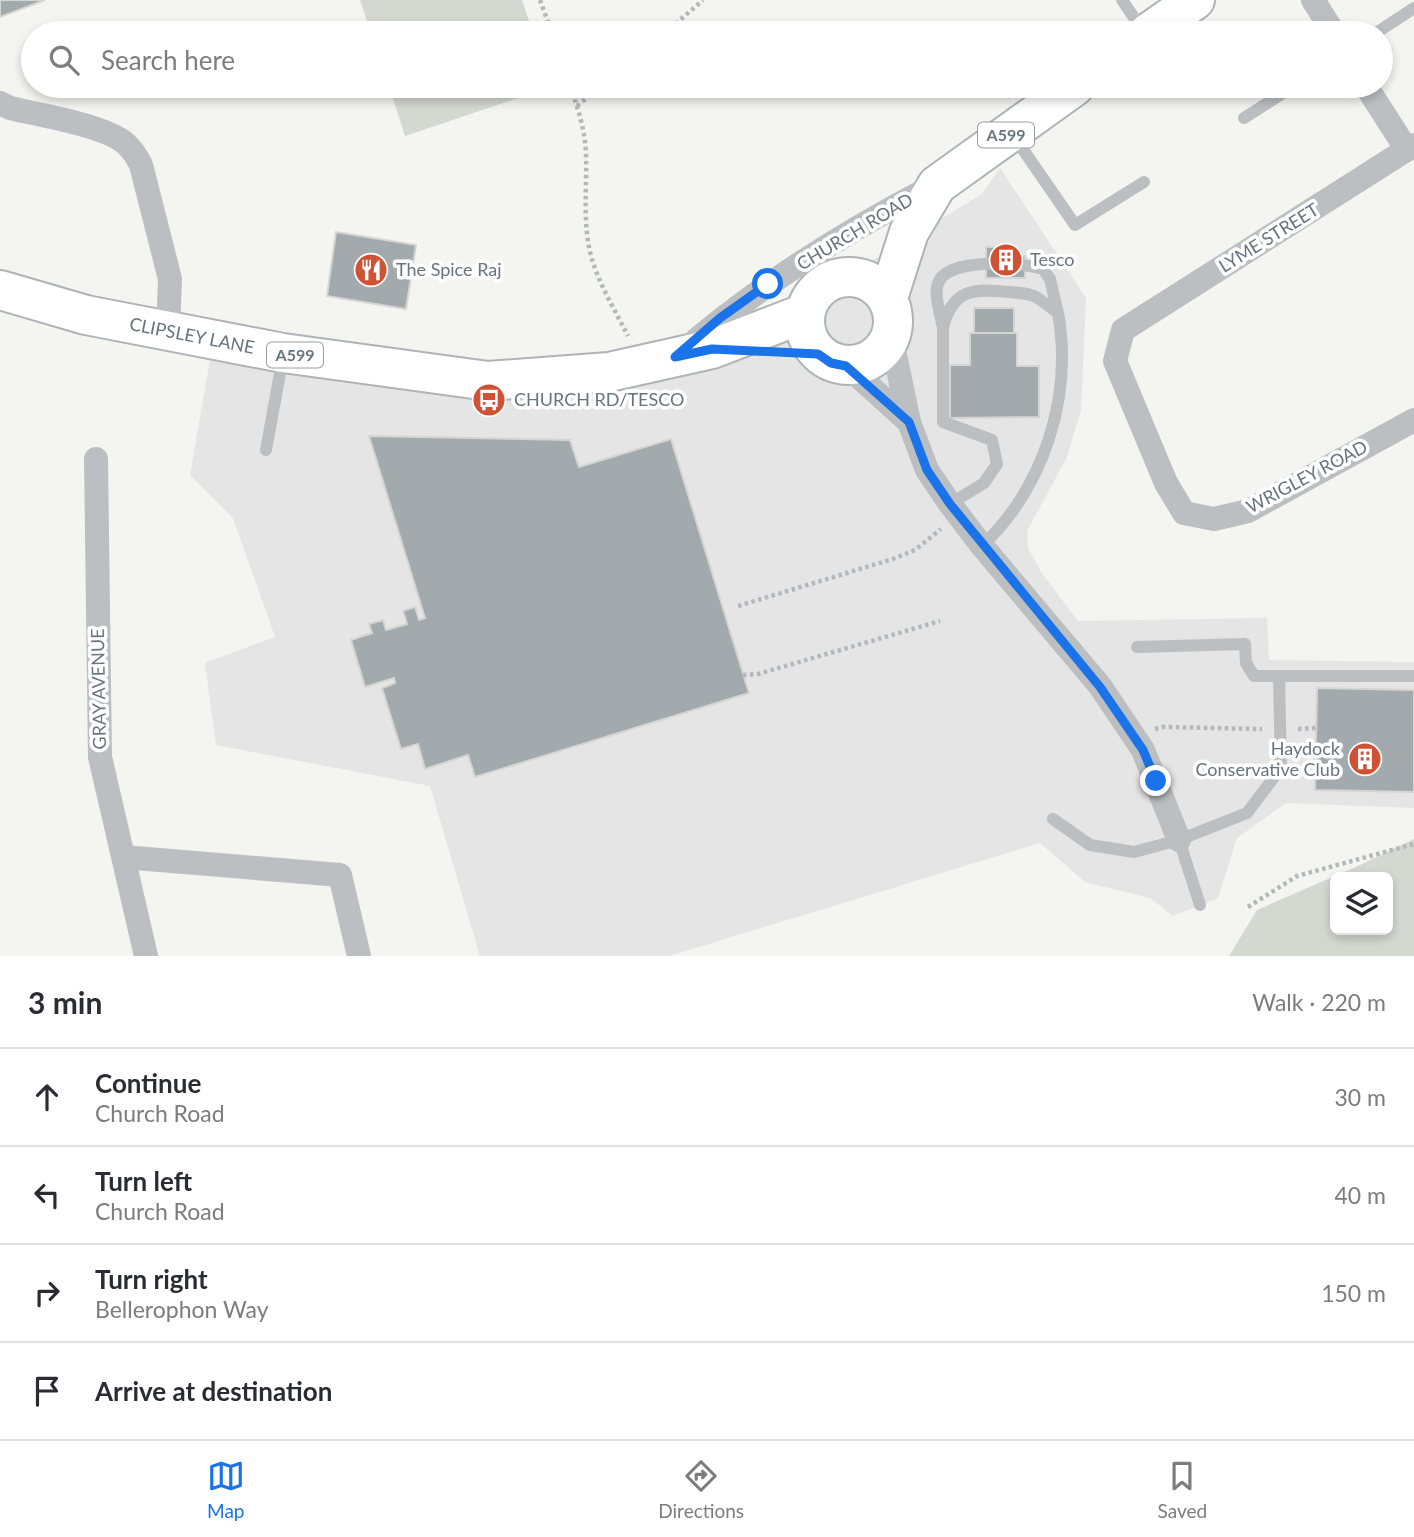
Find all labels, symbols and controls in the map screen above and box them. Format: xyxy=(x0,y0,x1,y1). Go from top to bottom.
search box xyxy=(21,21,1393,98)
icon: search xyxy=(45,41,83,79)
text: Search here xyxy=(101,44,235,76)
road number: A599 xyxy=(978,122,1034,148)
street label: CHURCH ROAD xyxy=(792,188,917,274)
street label: LYME STREET xyxy=(1214,198,1323,277)
building icon: Tesco xyxy=(987,241,1025,279)
place label: Tesco xyxy=(1030,248,1074,270)
restaurant icon: The Spice Raj xyxy=(352,251,390,289)
place label: The Spice Raj xyxy=(396,258,502,280)
route start xyxy=(752,268,783,299)
street label: CLIPSLEY LANE xyxy=(128,312,257,358)
road number: A599 xyxy=(267,342,323,368)
bus stop icon: CHURCH RD/TESCO xyxy=(470,381,508,419)
place label: CHURCH RD/TESCO xyxy=(514,388,684,410)
street label: WRIGLEY ROAD xyxy=(1242,435,1371,517)
street label: GRAY AVENUE xyxy=(86,628,110,750)
place label: Haydock Conservative Club xyxy=(1196,737,1341,780)
building icon: Haydock Conservative Club xyxy=(1346,740,1384,778)
route end xyxy=(1140,765,1171,796)
map controls xyxy=(1330,872,1393,935)
button: layers xyxy=(1330,872,1393,935)
text: 3 min xyxy=(28,984,102,1020)
text: Walk · 220 m xyxy=(1252,988,1386,1016)
text: Continue xyxy=(95,1067,201,1099)
icon: ahead xyxy=(28,1078,66,1116)
text: 30 m xyxy=(1335,1083,1386,1111)
text: Church Road xyxy=(95,1099,225,1127)
text: Turn left xyxy=(95,1165,192,1197)
icon: left xyxy=(28,1176,66,1214)
text: 40 m xyxy=(1335,1181,1386,1209)
text: Church Road xyxy=(95,1197,225,1225)
text: Turn right xyxy=(95,1263,208,1295)
icon: right xyxy=(28,1274,66,1312)
text: 150 m xyxy=(1321,1279,1386,1307)
text: Bellerophon Way xyxy=(95,1295,269,1323)
icon: arrive xyxy=(28,1372,66,1410)
text: Arrive at destination xyxy=(95,1375,332,1407)
tab: Map xyxy=(207,1457,245,1522)
tab: Directions xyxy=(658,1457,744,1522)
tab: Saved xyxy=(1158,1457,1207,1522)

